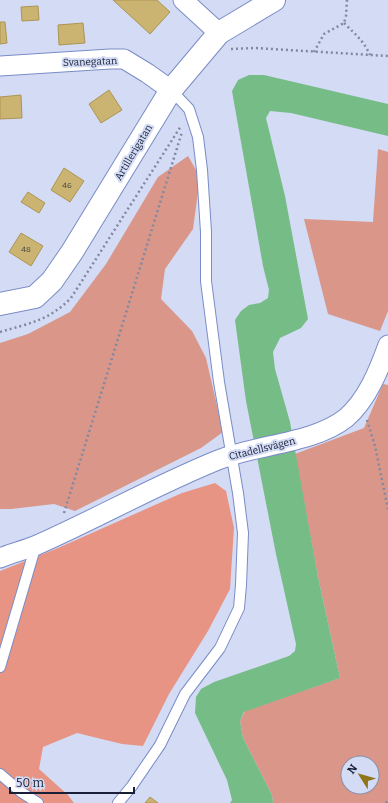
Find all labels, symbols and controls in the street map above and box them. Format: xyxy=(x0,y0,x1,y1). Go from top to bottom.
street label: Svanegatan xyxy=(63,55,118,69)
street label: Artillerigatan xyxy=(113,122,155,182)
house number: 46 xyxy=(62,181,72,190)
house number: 48 xyxy=(21,245,31,254)
street label: Citadellsvägen xyxy=(228,435,297,463)
north arrow xyxy=(340,755,380,795)
text: N xyxy=(345,762,360,777)
scale bar xyxy=(10,769,134,795)
text: 50 m xyxy=(16,776,45,790)

